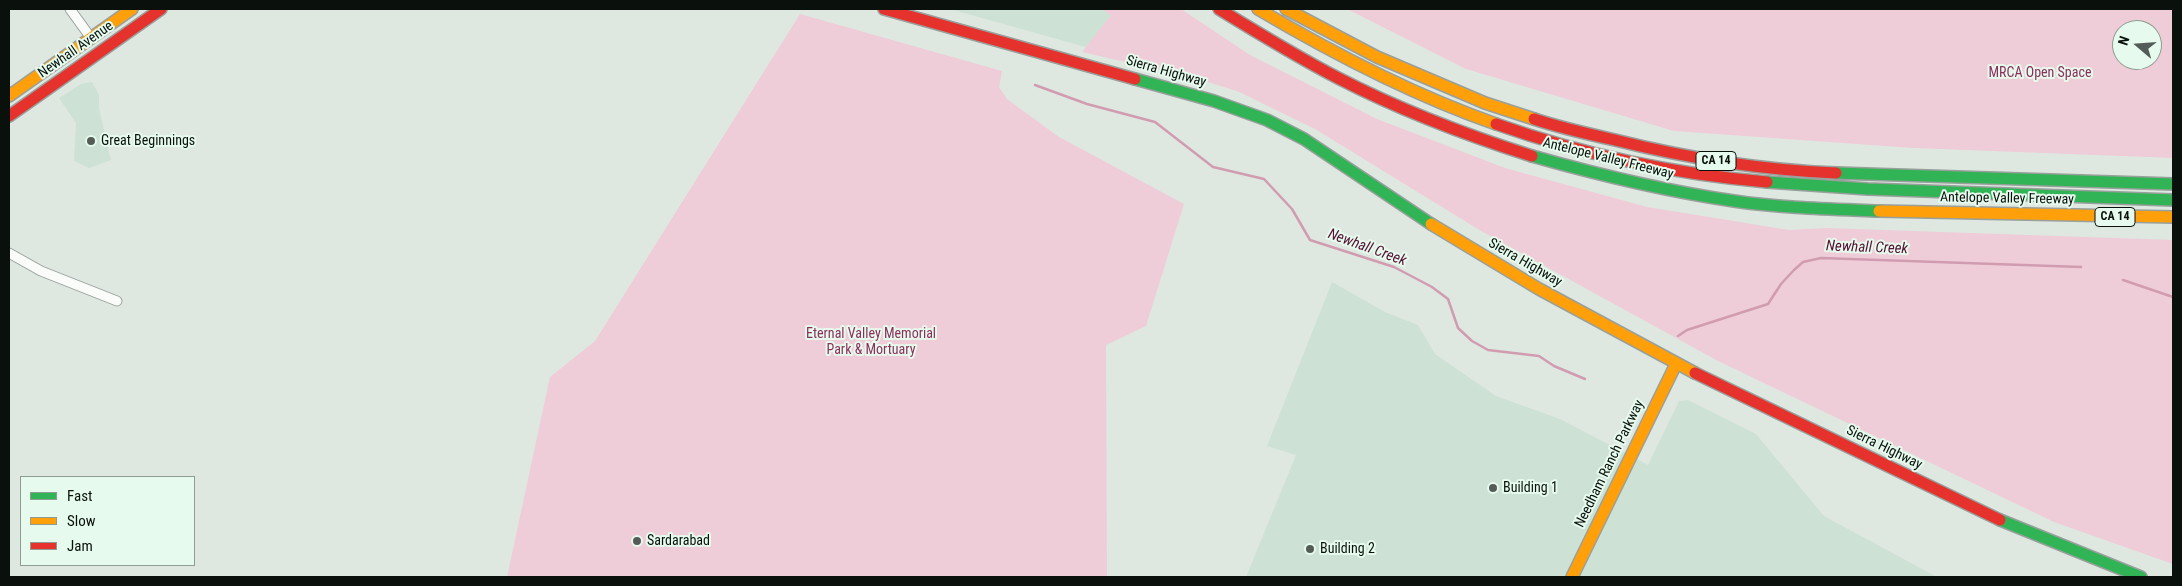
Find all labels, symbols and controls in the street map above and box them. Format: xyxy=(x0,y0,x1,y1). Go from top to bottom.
street label: Newhall Avenue xyxy=(35,18,117,82)
north arrow xyxy=(2112,20,2162,70)
text: N xyxy=(2115,34,2133,47)
street label: Sierra Highway xyxy=(1124,53,1208,91)
park label: MRCA Open Space xyxy=(1988,65,2092,81)
place label: Great Beginnings xyxy=(101,133,195,149)
marker: Great Beginnings xyxy=(85,135,97,147)
street label: Antelope Valley Freeway xyxy=(1541,135,1675,183)
road number: CA 14 xyxy=(1696,152,1736,170)
street label: Antelope Valley Freeway xyxy=(1940,189,2074,209)
road number: CA 14 xyxy=(2095,208,2135,226)
water label: Newhall Creek xyxy=(1325,226,1409,270)
street label: Sierra Highway xyxy=(1485,235,1565,291)
water label: Newhall Creek xyxy=(1826,238,1908,258)
park label: Eternal Valley Memorial Park & Mortuary xyxy=(806,326,936,358)
street label: Needham Ranch Parkway xyxy=(1572,397,1648,531)
street label: Sierra Highway xyxy=(1843,422,1925,474)
legend xyxy=(20,476,195,566)
place label: Building 1 xyxy=(1503,480,1558,496)
marker: Building 1 xyxy=(1487,482,1499,494)
text: Fast xyxy=(67,487,92,505)
text: Slow xyxy=(67,512,96,530)
place label: Sardarabad xyxy=(647,533,710,549)
marker: Sardarabad xyxy=(631,535,643,547)
text: Jam xyxy=(67,537,93,555)
place label: Building 2 xyxy=(1320,541,1375,557)
marker: Building 2 xyxy=(1304,543,1316,555)

